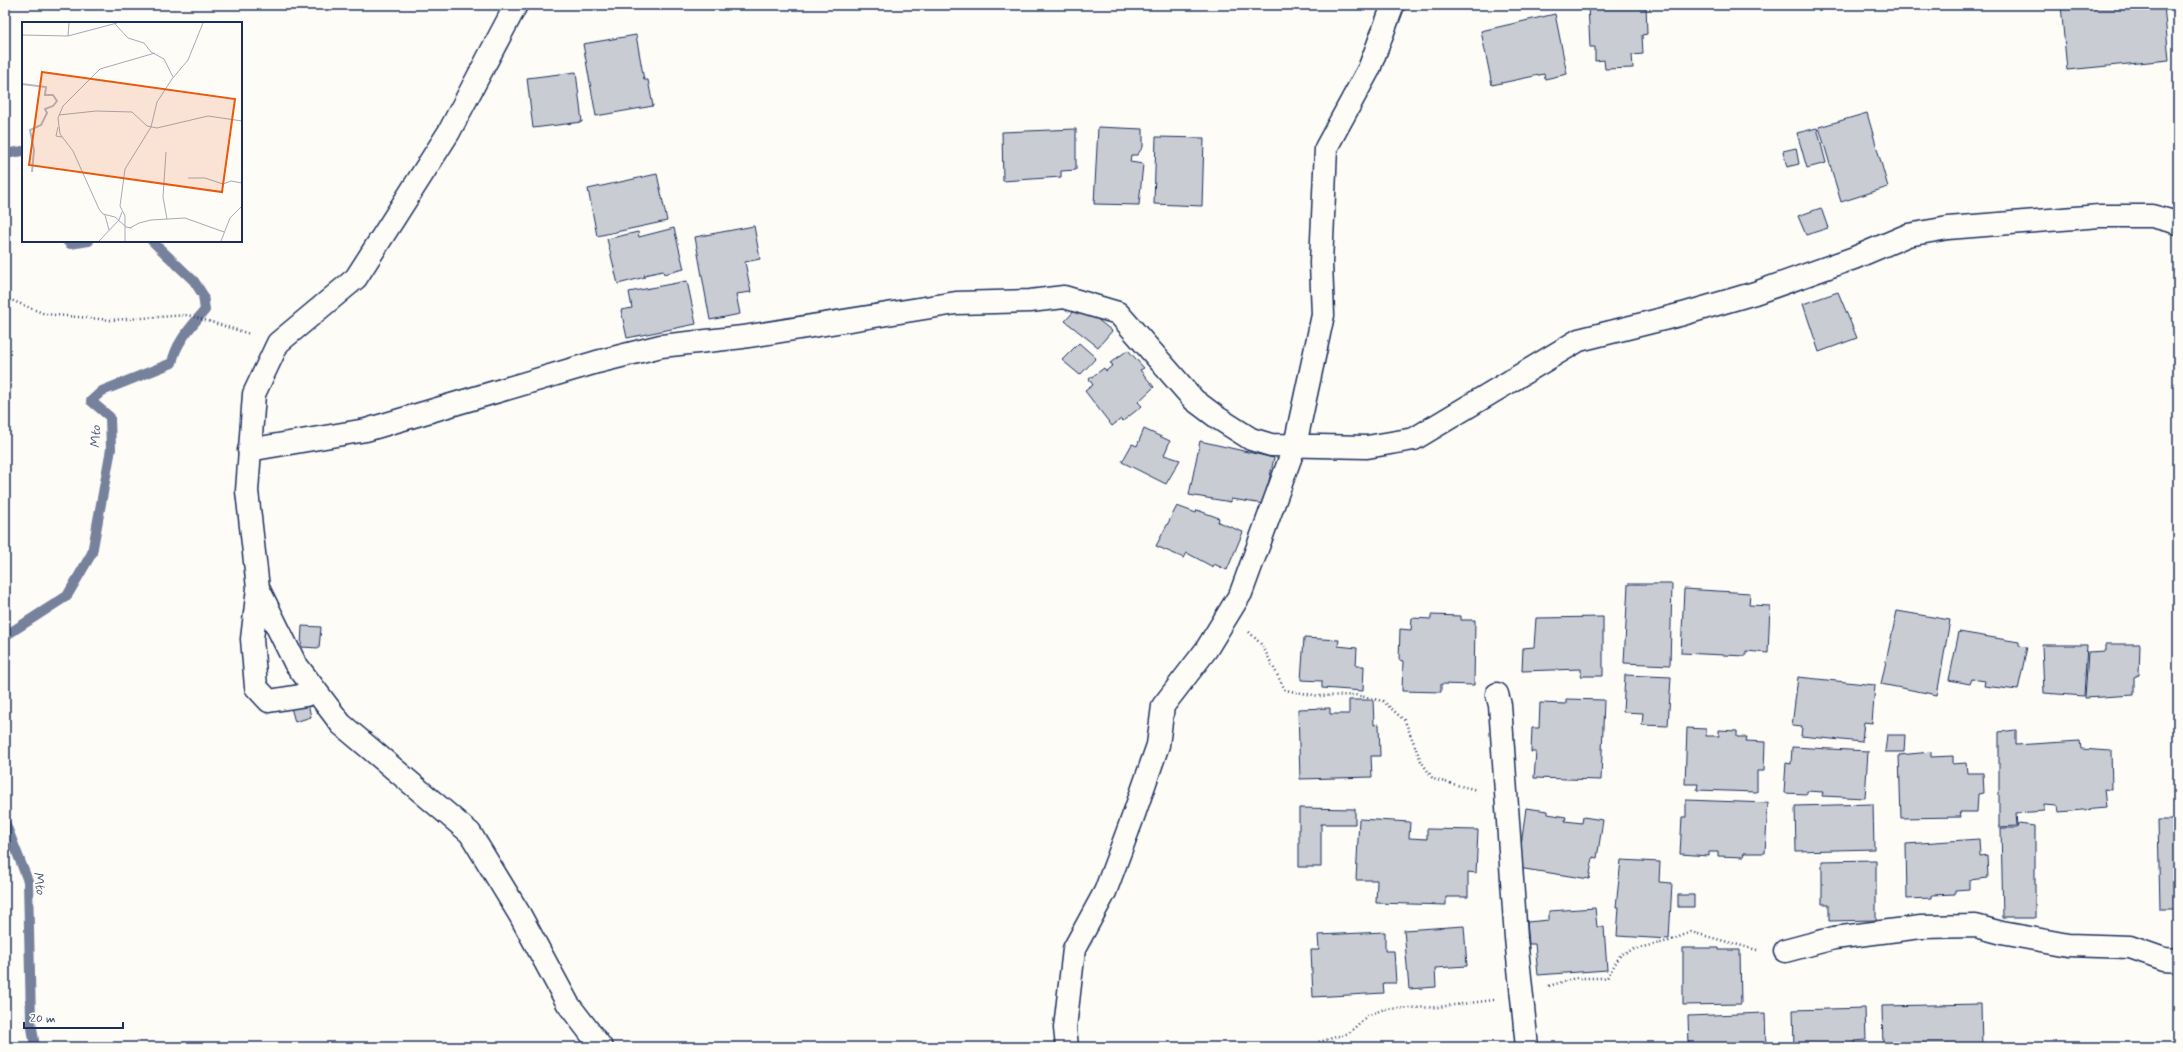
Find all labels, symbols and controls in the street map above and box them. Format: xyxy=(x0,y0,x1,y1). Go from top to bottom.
inset map xyxy=(22,22,242,242)
water label: Mto xyxy=(87,424,105,449)
water label: Mto xyxy=(28,870,50,897)
scale bar xyxy=(24,1004,123,1030)
text: 20 m xyxy=(30,1011,56,1027)

